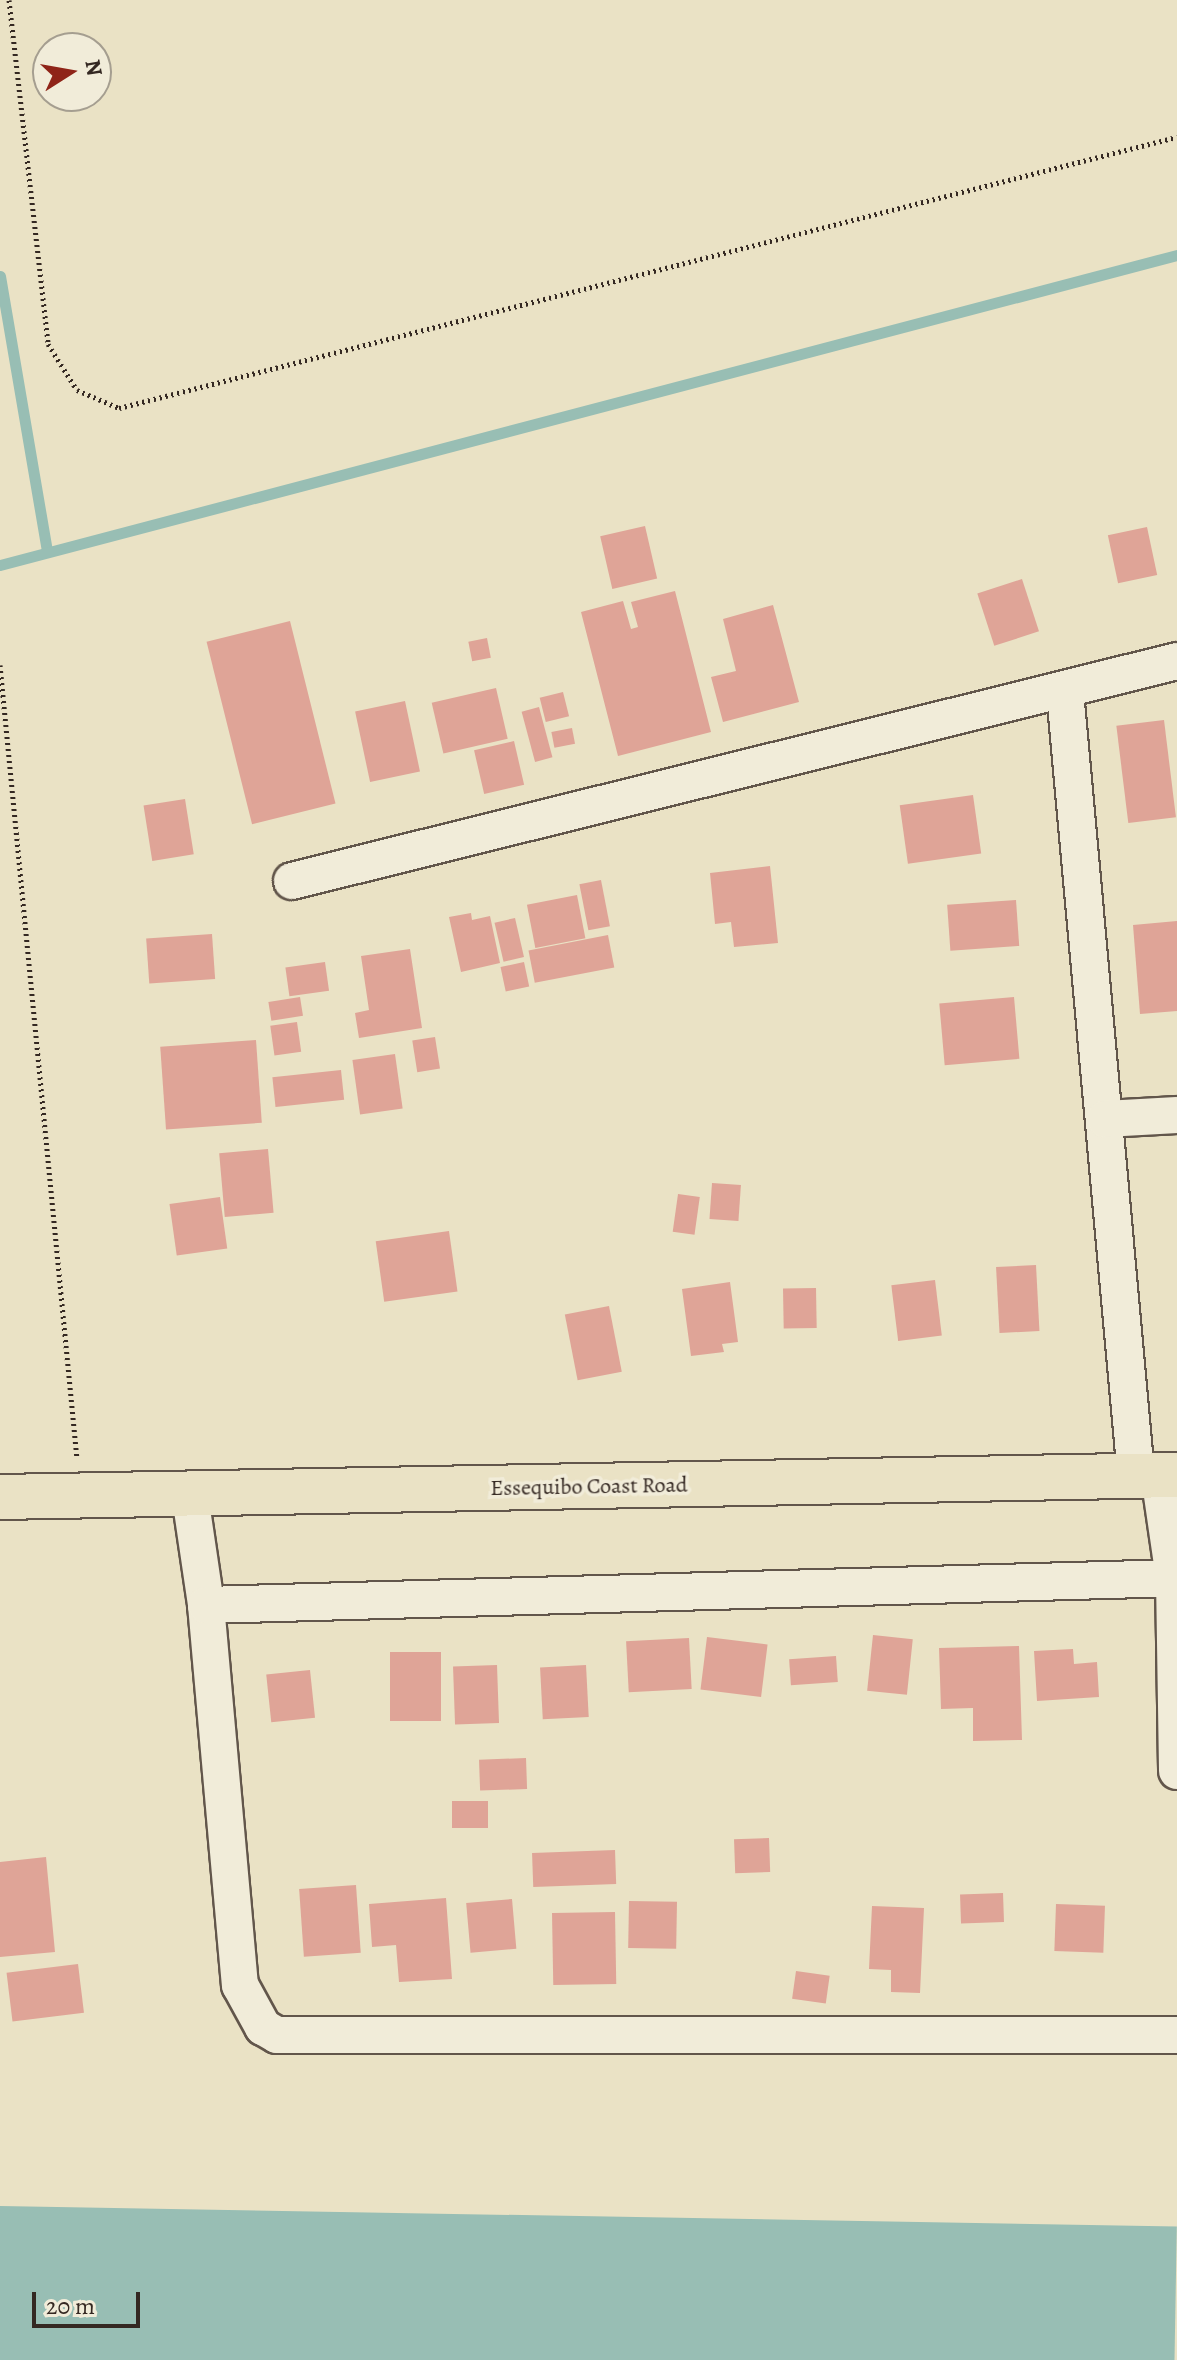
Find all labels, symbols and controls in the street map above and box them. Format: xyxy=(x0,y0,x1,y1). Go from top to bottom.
north arrow xyxy=(32,32,112,112)
text: N xyxy=(77,57,110,79)
street label: Essequibo Coast Road xyxy=(490,1472,688,1502)
scale bar xyxy=(36,2276,144,2326)
text: 20 m xyxy=(46,2290,95,2322)

